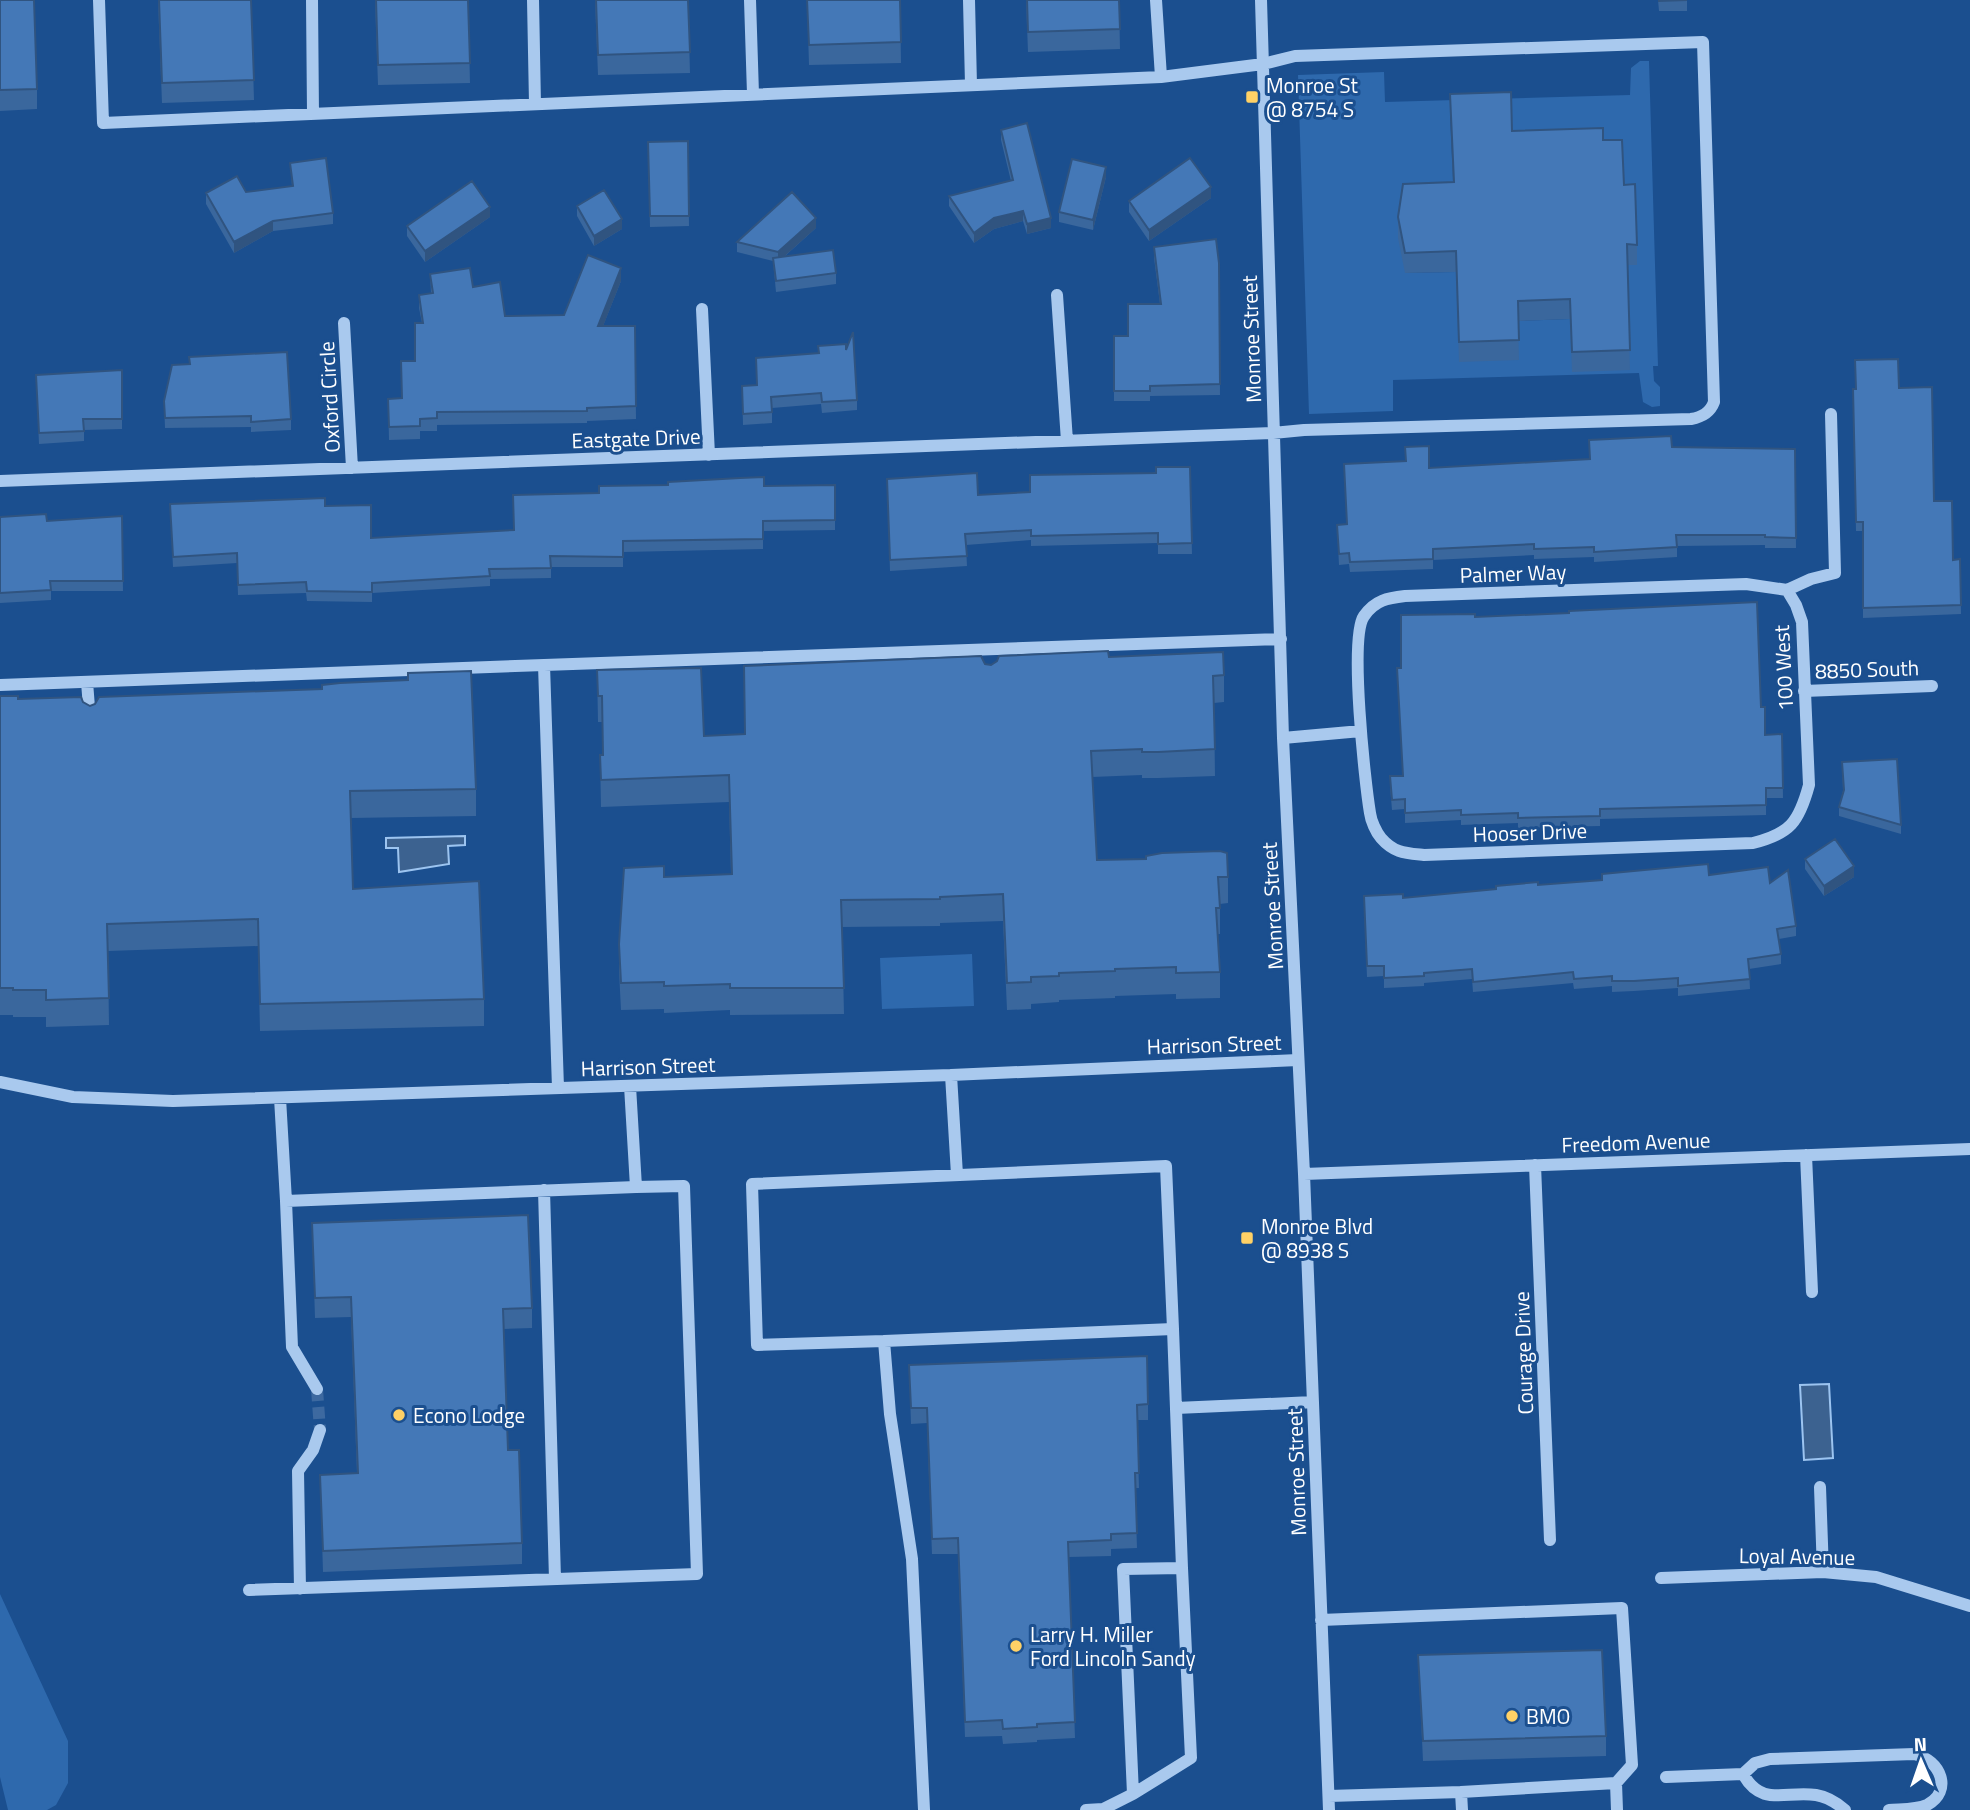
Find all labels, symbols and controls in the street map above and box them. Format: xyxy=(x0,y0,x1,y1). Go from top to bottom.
place label: Monroe St @ 8754 S xyxy=(1266,69,1358,125)
marker: Monroe St @ 8754 S xyxy=(1244,89,1260,105)
street label: Monroe Street xyxy=(1233,274,1269,403)
street label: Oxford Circle xyxy=(310,340,348,454)
street label: Eastgate Drive xyxy=(571,420,701,456)
street label: Palmer Way xyxy=(1459,555,1567,591)
street label: 100 West xyxy=(1765,624,1801,712)
street label: 8850 South xyxy=(1815,651,1919,687)
street label: Hooser Drive xyxy=(1472,814,1588,850)
street label: Monroe Street xyxy=(1253,841,1291,970)
street label: Harrison Street xyxy=(1146,1026,1283,1062)
street label: Harrison Street xyxy=(580,1048,717,1084)
street label: Freedom Avenue xyxy=(1561,1123,1711,1161)
place label: Monroe Blvd @ 8938 S xyxy=(1261,1210,1373,1266)
marker: Monroe Blvd @ 8938 S xyxy=(1239,1230,1255,1246)
street label: Courage Drive xyxy=(1505,1291,1541,1415)
place label: Econo Lodge xyxy=(413,1399,525,1431)
marker: Econo Lodge xyxy=(391,1407,407,1423)
street label: Monroe Street xyxy=(1278,1407,1314,1536)
street label: Loyal Avenue xyxy=(1738,1539,1856,1573)
place label: Larry H. Miller Ford Lincoln Sandy xyxy=(1030,1618,1196,1674)
marker: Larry H. Miller Ford Lincoln Sandy xyxy=(1008,1638,1024,1654)
place label: BMO xyxy=(1526,1700,1570,1732)
marker: BMO xyxy=(1504,1708,1520,1724)
north arrow xyxy=(1886,1726,1956,1796)
text: N xyxy=(1913,1729,1927,1758)

